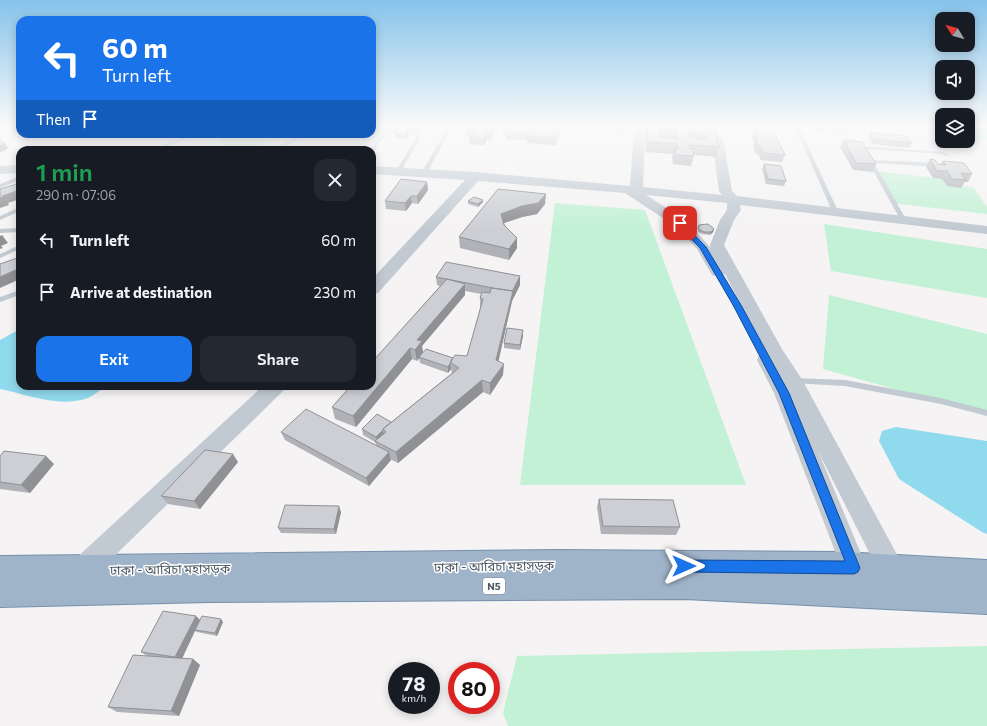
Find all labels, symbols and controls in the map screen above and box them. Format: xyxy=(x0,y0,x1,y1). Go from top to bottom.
north arrow xyxy=(935,12,975,52)
map controls xyxy=(935,12,975,148)
text: 60 m xyxy=(102,30,168,64)
icon: left xyxy=(36,32,88,84)
button: sound xyxy=(935,60,975,100)
text: Turn left xyxy=(102,64,171,86)
icon: arrive xyxy=(79,108,101,130)
button: layers xyxy=(935,108,975,148)
text: Then xyxy=(36,110,71,128)
text: 1 min xyxy=(36,157,93,186)
button: close xyxy=(314,159,356,201)
text: 290 m · 07:06 xyxy=(36,187,116,203)
pin xyxy=(663,206,697,240)
icon: arrive xyxy=(669,212,691,234)
icon: left xyxy=(36,229,58,251)
text: Turn left xyxy=(70,231,129,249)
text: 60 m xyxy=(321,231,356,249)
icon: arrive xyxy=(36,281,58,303)
text: Arrive at destination xyxy=(70,283,212,301)
text: 230 m xyxy=(313,283,356,301)
button: Exit xyxy=(36,336,192,382)
button: Share xyxy=(200,336,356,382)
position arrow xyxy=(663,545,705,587)
street label: ঢাকা - আরিচা মহাসড়ক xyxy=(433,557,555,575)
street label: ঢাকা - আরিচা মহাসড়ক xyxy=(109,560,231,578)
road number: N5 xyxy=(483,578,505,594)
speed limit sign: 80 xyxy=(448,662,500,714)
text: 78 xyxy=(402,671,426,695)
text: km/h xyxy=(402,692,426,704)

